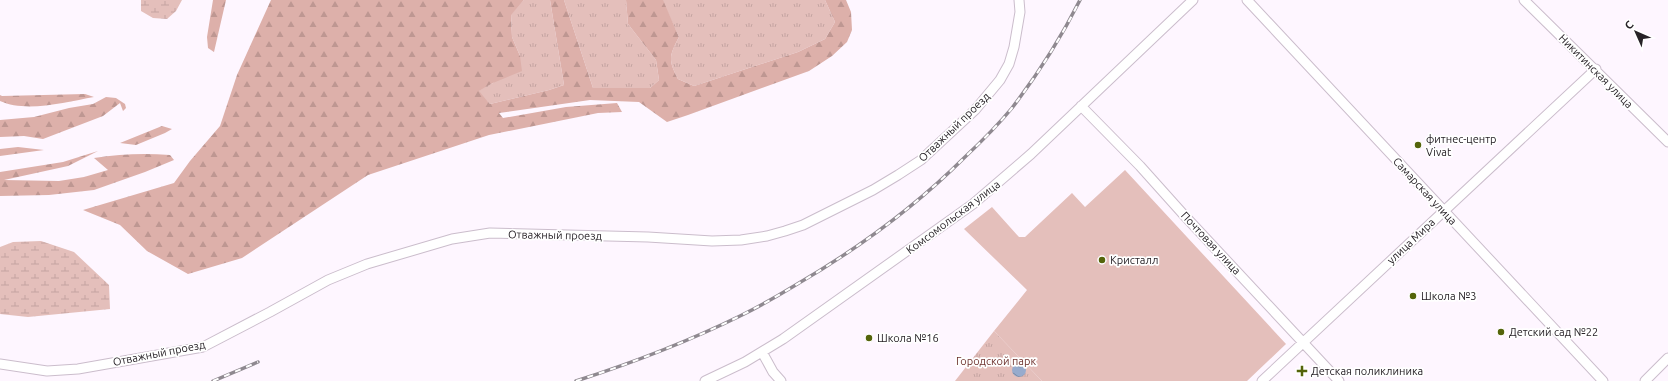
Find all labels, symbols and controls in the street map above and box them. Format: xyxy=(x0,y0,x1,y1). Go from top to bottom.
north arrow xyxy=(1616,12,1656,52)
text: С xyxy=(1622,18,1636,32)
street label: Никитинская улица xyxy=(1557,32,1635,110)
street label: Отважный проезд xyxy=(916,90,992,164)
place label: фитнес-центр Vivat xyxy=(1426,133,1497,158)
marker: фитнес-центр Vivat xyxy=(1413,140,1423,150)
street label: Самарская улица xyxy=(1391,155,1459,227)
street label: Комсомольская улица xyxy=(904,178,1002,256)
street label: Почтовая улица xyxy=(1179,209,1243,277)
street label: улица Мира xyxy=(1385,216,1437,266)
street label: Отважный проезд xyxy=(508,228,603,242)
place label: Кристалл xyxy=(1110,254,1158,266)
marker: Кристалл xyxy=(1097,255,1107,265)
place label: Школа №3 xyxy=(1421,290,1476,302)
marker: Школа №3 xyxy=(1408,291,1418,301)
place label: Детский сад №22 xyxy=(1509,326,1598,338)
marker: Детский сад №22 xyxy=(1496,327,1506,337)
place label: Школа №16 xyxy=(877,332,939,344)
marker: Школа №16 xyxy=(864,333,874,343)
street label: Отважный проезд xyxy=(112,338,207,368)
park label: Городской парк xyxy=(956,355,1036,367)
marker: Детская поликлиника xyxy=(1296,365,1308,377)
place label: Детская поликлиника xyxy=(1311,365,1423,377)

